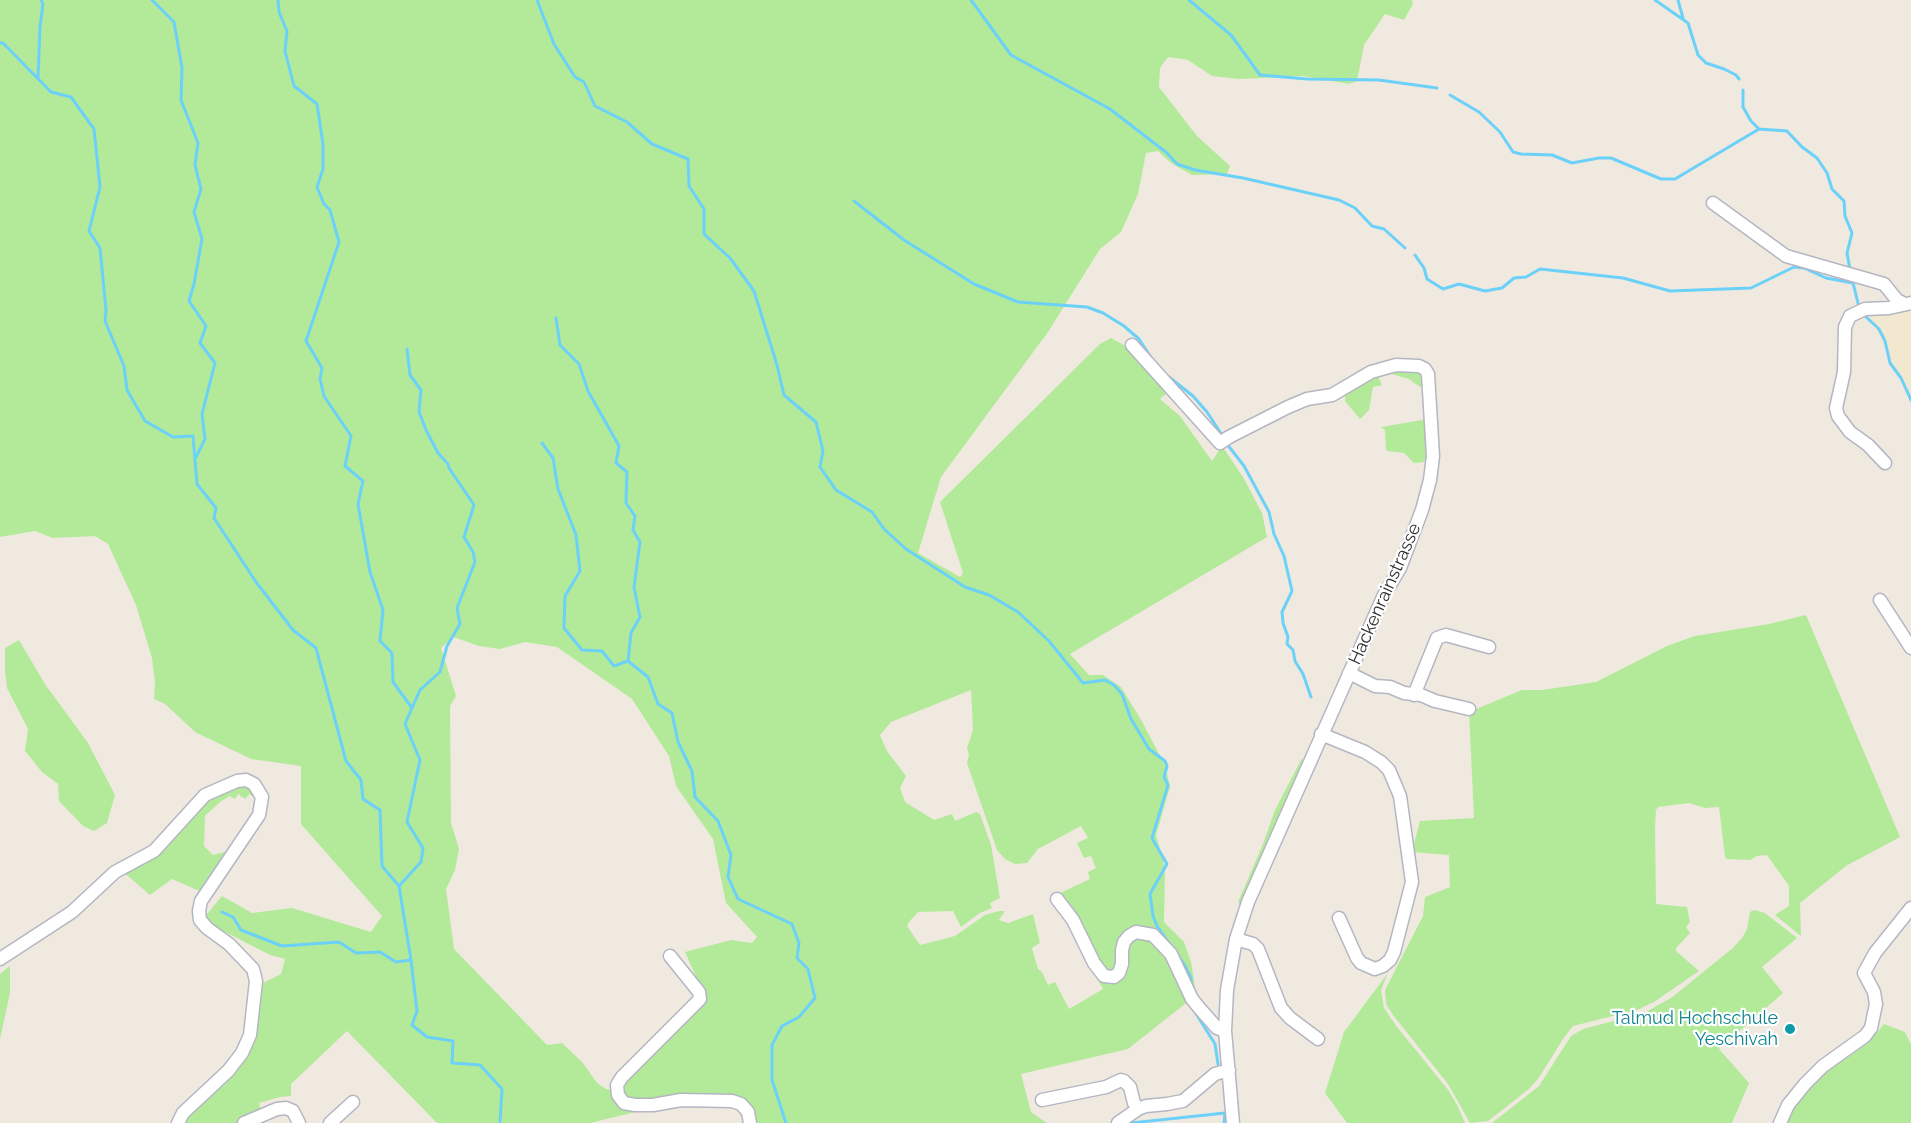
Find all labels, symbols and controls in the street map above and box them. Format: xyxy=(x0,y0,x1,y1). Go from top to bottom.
street label: Hackenrainstrasse xyxy=(1344,520,1426,668)
place label: Talmud Hochschule Yeschivah xyxy=(1612,1008,1778,1050)
marker: Talmud Hochschule Yeschivah xyxy=(1783,1022,1797,1036)

